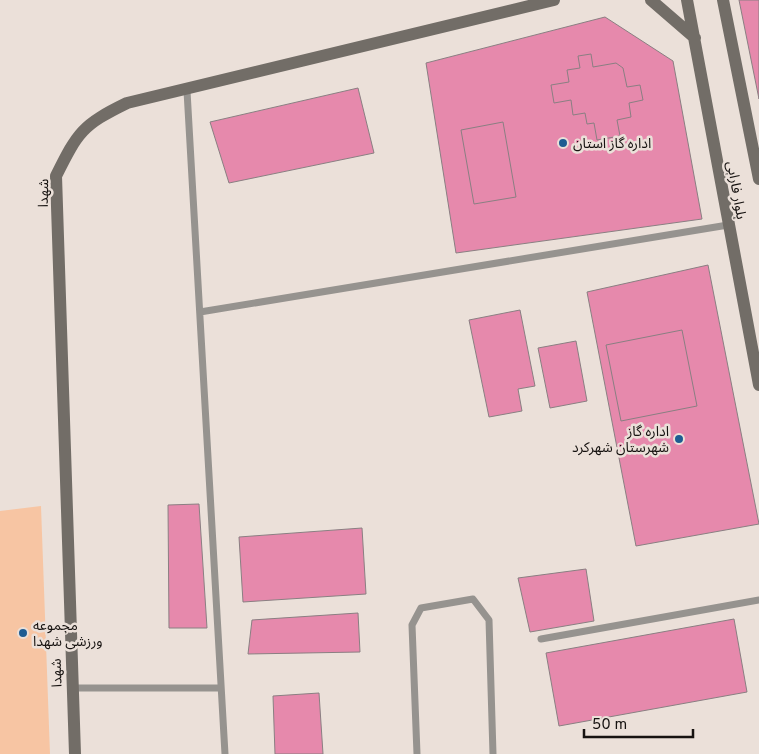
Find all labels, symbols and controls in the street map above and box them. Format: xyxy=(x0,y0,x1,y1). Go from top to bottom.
place label: اداره گاز استان xyxy=(573,136,651,153)
marker: اداره گاز استان xyxy=(557,137,569,149)
street label: بلوار فارابی xyxy=(722,160,749,221)
street label: شهدا xyxy=(36,178,53,208)
place label: اداره گاز شهرستان شهرکرد xyxy=(572,424,669,457)
marker: اداره گاز شهرستان شهرکرد xyxy=(673,433,685,445)
place label: مجموعه ورزشی شهدا xyxy=(33,618,103,651)
marker: مجموعه ورزشی شهدا xyxy=(17,627,29,639)
street label: شهدا xyxy=(49,658,66,688)
scale bar xyxy=(584,706,693,738)
text: 50 m xyxy=(592,716,627,735)

